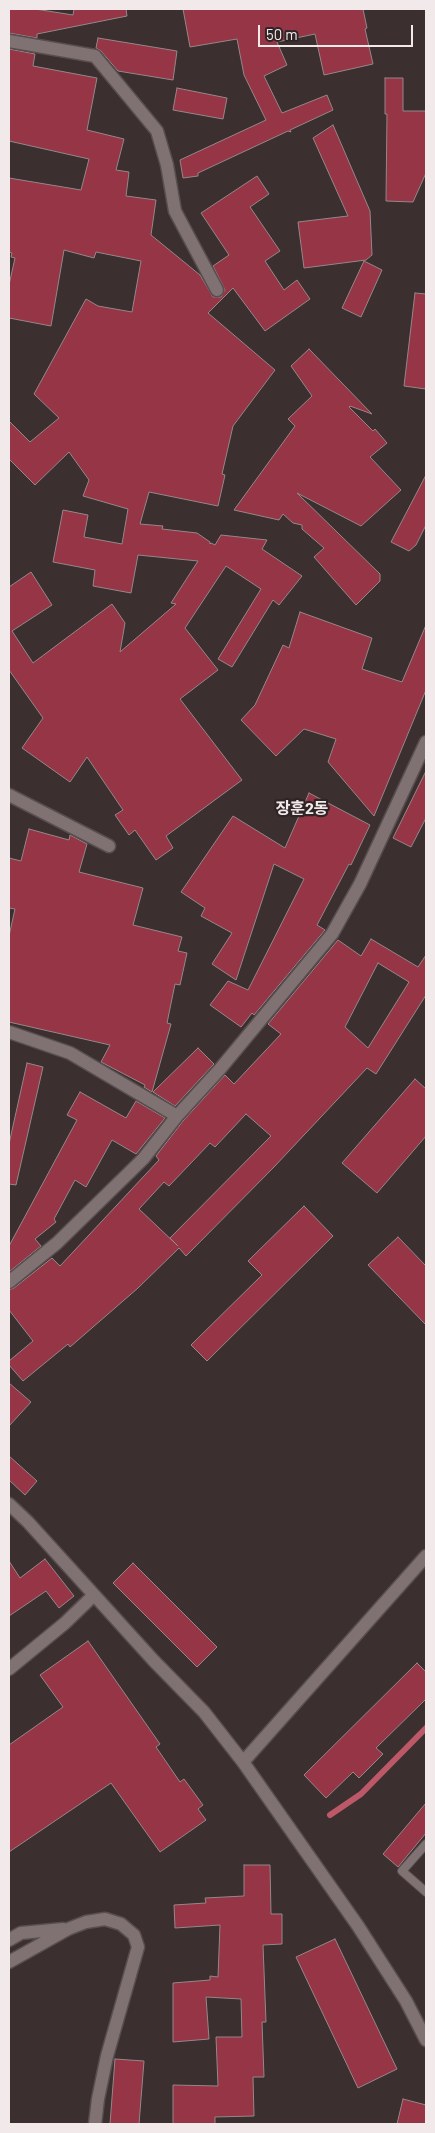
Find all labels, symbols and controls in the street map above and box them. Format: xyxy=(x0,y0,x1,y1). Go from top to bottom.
scale bar xyxy=(260,15,415,47)
text: 50 m xyxy=(266,25,298,43)
district label: 장훈2동 xyxy=(275,799,329,819)

